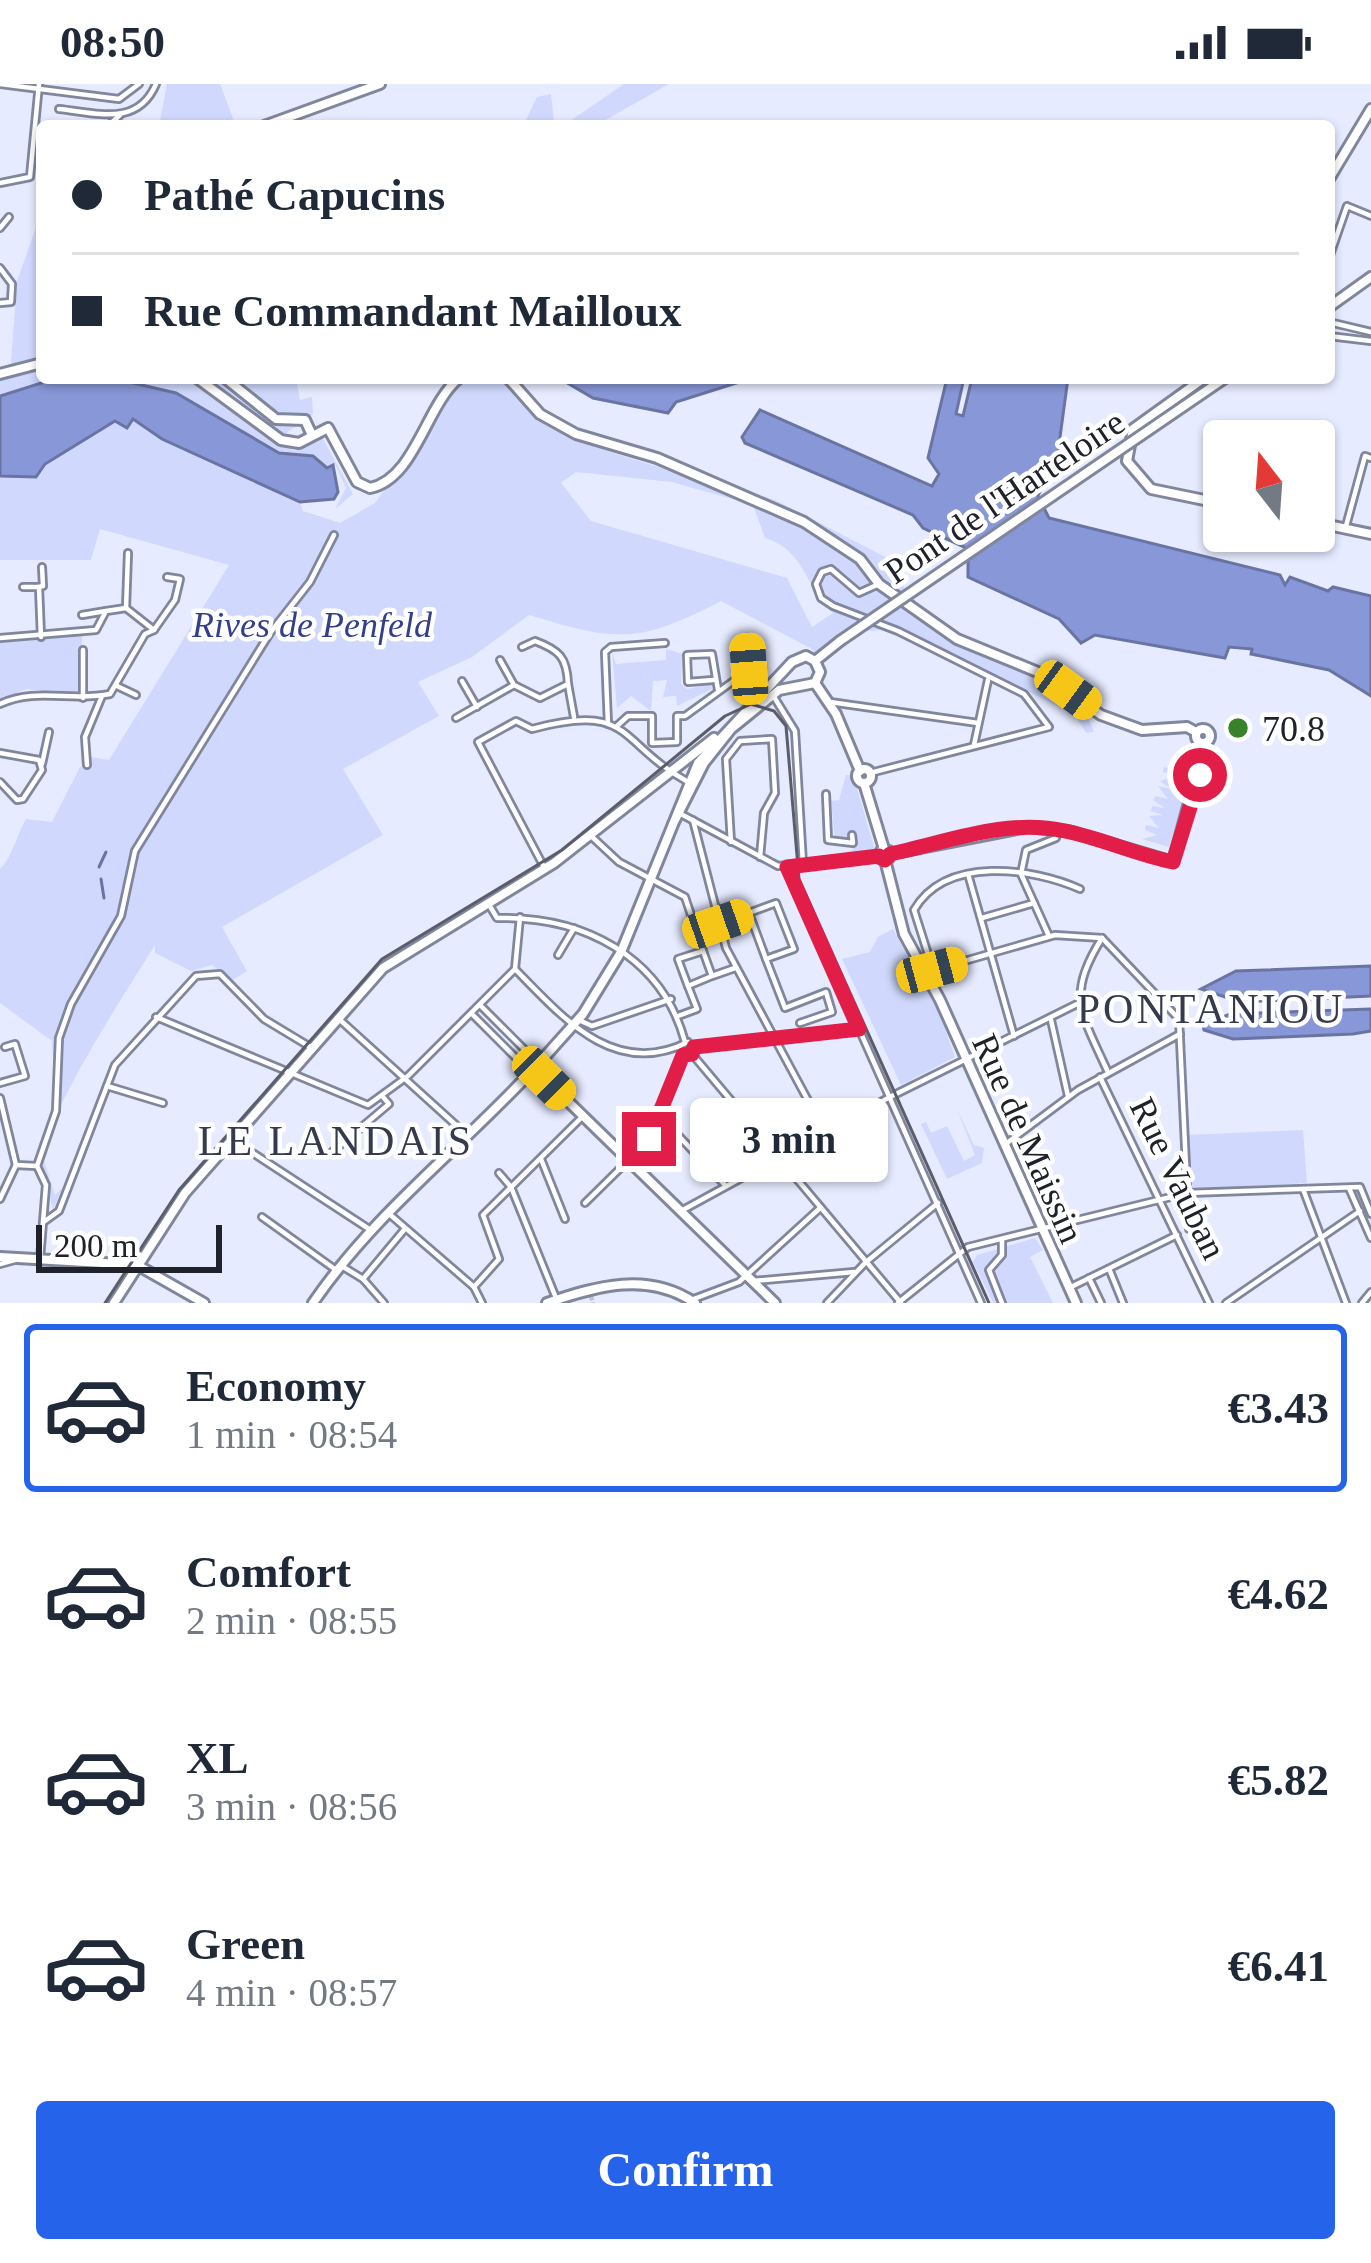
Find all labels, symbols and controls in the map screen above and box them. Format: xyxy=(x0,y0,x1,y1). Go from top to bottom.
text: 08:50 xyxy=(60,17,165,67)
text: Pathé Capucins xyxy=(144,170,445,220)
text: Rue Commandant Mailloux xyxy=(144,286,682,336)
street label: Pont de l'Harteloire xyxy=(877,402,1132,592)
north arrow xyxy=(1203,420,1335,552)
map controls xyxy=(1203,420,1335,552)
park label: Rives de Penfeld xyxy=(191,605,433,645)
car xyxy=(729,632,769,706)
car xyxy=(1028,654,1108,726)
place label: 70.8 xyxy=(1262,709,1325,749)
marker: 70.8 xyxy=(1225,715,1251,741)
route start xyxy=(1173,748,1227,802)
car xyxy=(678,895,758,953)
car xyxy=(893,943,971,997)
district label: PONTANIOU xyxy=(1077,986,1345,1032)
street label: Rue de Maissin xyxy=(964,1028,1092,1249)
car xyxy=(506,1040,582,1116)
street label: Rue Vauban xyxy=(1122,1091,1234,1266)
callout: 3 min xyxy=(691,1097,889,1181)
route end xyxy=(622,1112,676,1166)
district label: LE LANDAIS xyxy=(198,1118,474,1164)
text: 3 min xyxy=(742,1118,836,1161)
scale bar xyxy=(36,1219,222,1272)
text: 200 m xyxy=(54,1228,137,1264)
icon: car xyxy=(42,1354,150,1462)
text: Economy xyxy=(186,1361,366,1411)
text: €3.43 xyxy=(1228,1383,1329,1433)
text: 1 min · 08:54 xyxy=(186,1413,397,1456)
icon: car xyxy=(42,1540,150,1648)
text: Comfort xyxy=(186,1547,351,1597)
text: €4.62 xyxy=(1228,1569,1329,1619)
text: 2 min · 08:55 xyxy=(186,1599,397,1642)
icon: car xyxy=(42,1726,150,1834)
text: XL xyxy=(186,1733,249,1783)
text: €5.82 xyxy=(1228,1755,1329,1805)
text: 3 min · 08:56 xyxy=(186,1785,397,1828)
icon: car xyxy=(42,1912,150,2020)
text: Green xyxy=(186,1919,305,1969)
text: €6.41 xyxy=(1228,1941,1329,1991)
text: 4 min · 08:57 xyxy=(186,1971,397,2014)
button: Confirm xyxy=(36,2101,1335,2239)

